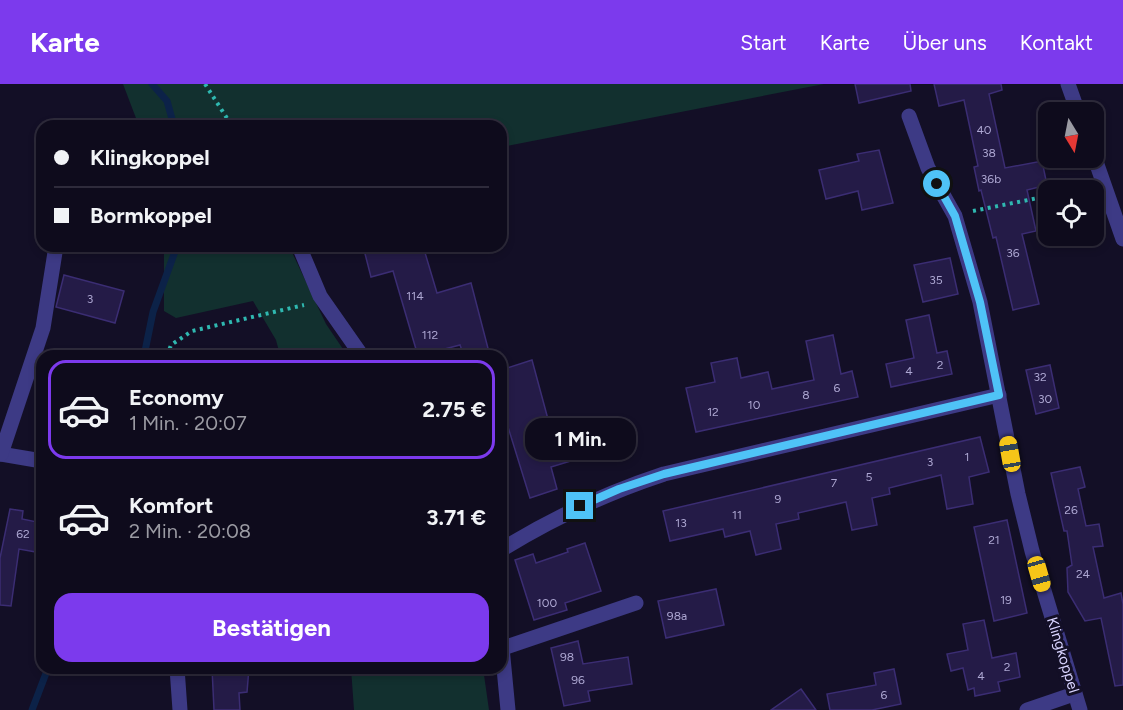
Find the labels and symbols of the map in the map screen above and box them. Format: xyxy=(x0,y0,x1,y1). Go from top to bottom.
north arrow xyxy=(1038,102,1104,168)
house number: 40 xyxy=(976,123,992,137)
house number: 38 xyxy=(982,146,996,160)
route start xyxy=(923,170,950,197)
house number: 36b xyxy=(981,172,1001,186)
house number: 36 xyxy=(1006,246,1020,260)
house number: 35 xyxy=(929,273,943,287)
house number: 114 xyxy=(406,289,424,303)
house number: 3 xyxy=(87,292,93,306)
house number: 112 xyxy=(422,328,438,342)
house number: 2 xyxy=(937,358,943,372)
house number: 4 xyxy=(905,364,913,378)
house number: 32 xyxy=(1033,370,1047,384)
house number: 6 xyxy=(834,381,841,395)
house number: 8 xyxy=(802,388,810,402)
house number: 30 xyxy=(1038,392,1052,406)
house number: 10 xyxy=(748,398,761,412)
house number: 12 xyxy=(707,405,719,419)
callout: 1 Min. xyxy=(524,419,636,461)
car xyxy=(998,435,1022,473)
house number: 1 xyxy=(965,450,969,464)
house number: 3 xyxy=(927,455,933,469)
house number: 5 xyxy=(866,470,873,484)
house number: 7 xyxy=(831,476,838,490)
route end xyxy=(566,492,593,519)
house number: 9 xyxy=(775,492,782,506)
house number: 26 xyxy=(1064,503,1078,517)
house number: 11 xyxy=(732,508,742,522)
house number: 13 xyxy=(675,516,687,530)
house number: 62 xyxy=(16,527,30,541)
house number: 21 xyxy=(988,533,1000,547)
car xyxy=(1025,554,1053,594)
house number: 24 xyxy=(1076,567,1091,581)
house number: 19 xyxy=(1000,593,1012,607)
house number: 100 xyxy=(537,596,557,610)
house number: 98a xyxy=(667,609,687,623)
street label: Klingkoppel xyxy=(1043,615,1083,695)
house number: 98 xyxy=(560,650,574,664)
house number: 2 xyxy=(1004,660,1010,674)
house number: 4 xyxy=(977,669,985,683)
house number: 96 xyxy=(571,673,585,687)
house number: 6 xyxy=(881,688,888,702)

